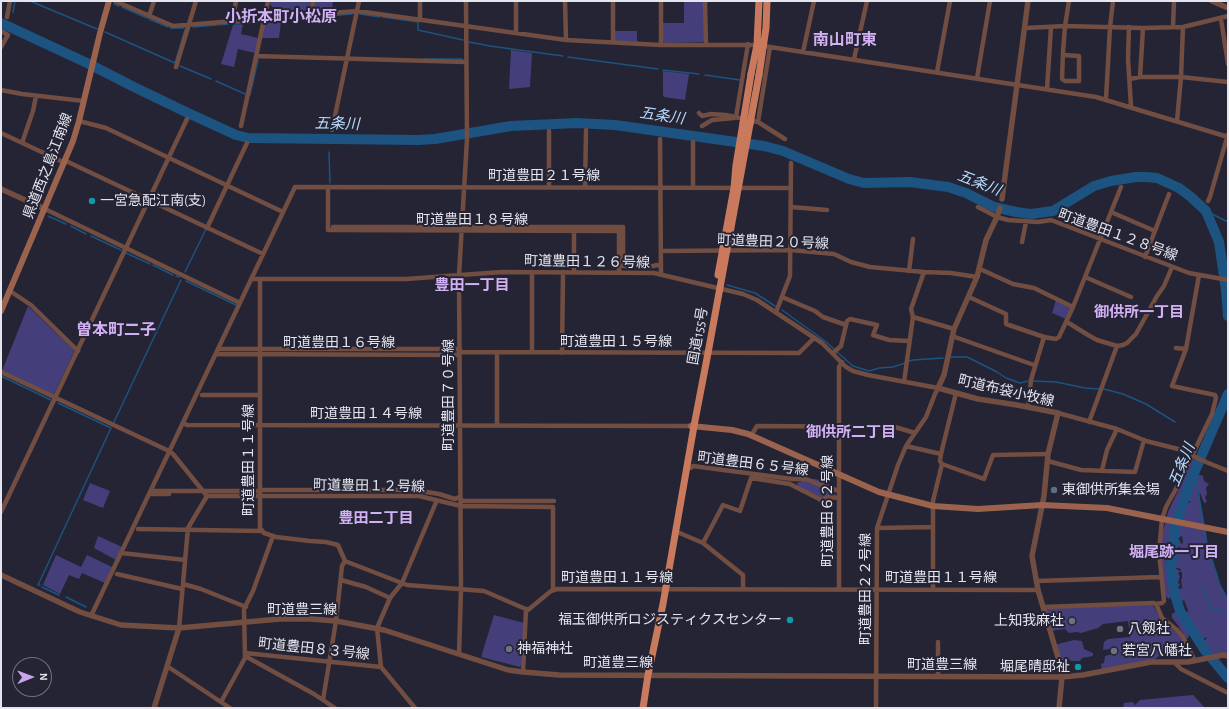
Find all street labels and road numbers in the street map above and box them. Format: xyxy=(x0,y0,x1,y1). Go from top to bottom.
street label: 県道西之島江南線 xyxy=(20,111,76,221)
street label: 町道豊田２１号線 xyxy=(488,168,600,184)
street label: 町道豊田１２８号線 xyxy=(1056,206,1180,264)
street label: 町道豊田１８号線 xyxy=(416,212,528,228)
street label: 町道豊田２０号線 xyxy=(717,232,829,252)
street label: 町道豊田１２６号線 xyxy=(524,253,650,271)
street label: 国道155号 xyxy=(685,306,711,366)
street label: 町道豊田１５号線 xyxy=(560,334,672,350)
street label: 町道豊田１６号線 xyxy=(283,335,395,351)
street label: 町道豊田７０号線 xyxy=(441,339,457,451)
street label: 町道布袋小牧線 xyxy=(956,372,1056,410)
street label: 町道豊田１１号線 xyxy=(241,404,257,516)
street label: 町道豊田１４号線 xyxy=(310,406,422,422)
street label: 町道豊田６５号線 xyxy=(696,449,810,479)
street label: 町道豊田６２号線 xyxy=(820,455,836,567)
street label: 町道豊田１２号線 xyxy=(313,477,425,495)
street label: 町道豊田２２号線 xyxy=(858,533,874,645)
street label: 町道豊田１１号線 xyxy=(561,570,673,586)
street label: 町道豊田１１号線 xyxy=(885,570,997,586)
street label: 町道豊三線 xyxy=(267,602,337,618)
street label: 町道豊田８３号線 xyxy=(257,635,371,663)
street label: 町道豊三線 xyxy=(583,655,653,671)
street label: 町道豊三線 xyxy=(907,657,977,673)

